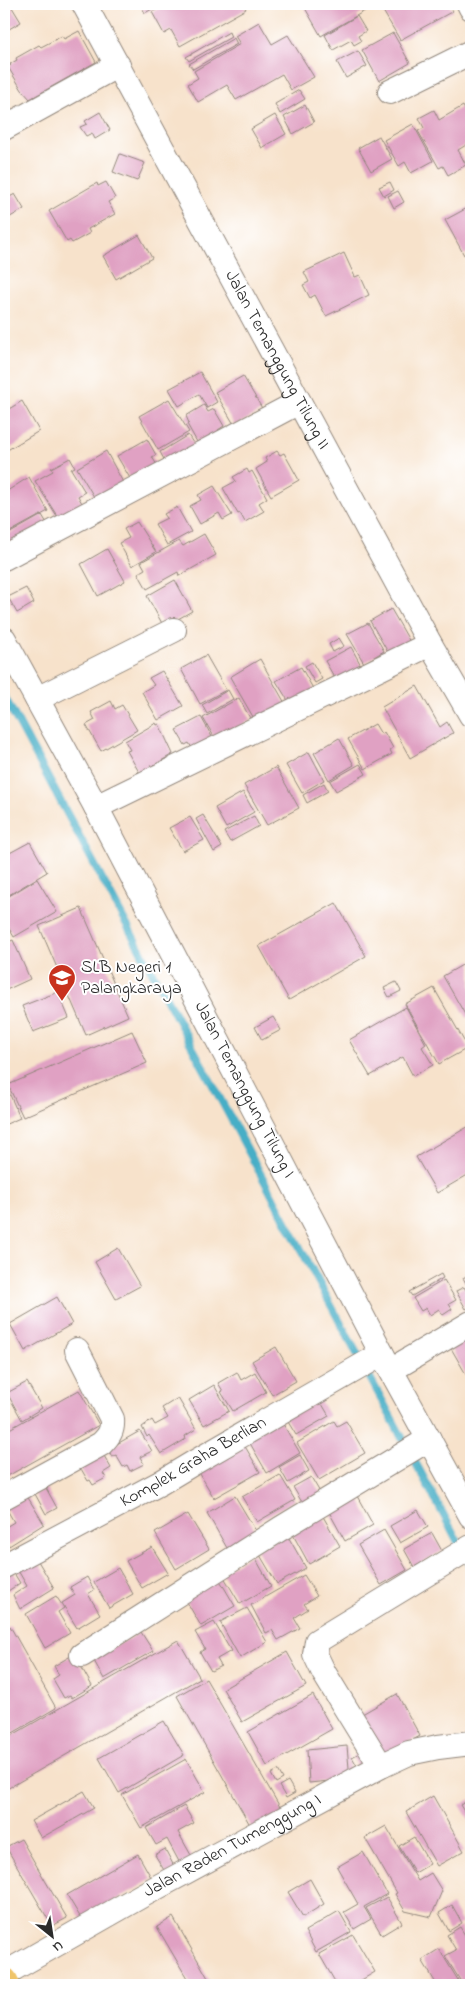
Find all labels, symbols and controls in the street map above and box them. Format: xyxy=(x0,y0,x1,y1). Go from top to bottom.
street label: Jalan Temanggung Tilung II xyxy=(218,266,336,455)
place label: SLB Negeri 1 Palangkaraya xyxy=(81,955,182,1003)
school or university icon: SLB Negeri 1 Palangkaraya xyxy=(47,963,77,1002)
street label: Jalan Temanggung Tilung I xyxy=(187,997,301,1183)
street label: Komplek Graha Berlian xyxy=(116,1410,272,1515)
street label: Jalan Raden Tumenggung I xyxy=(139,1788,326,1905)
north arrow xyxy=(28,1912,78,1962)
text: U xyxy=(49,1935,67,1957)

